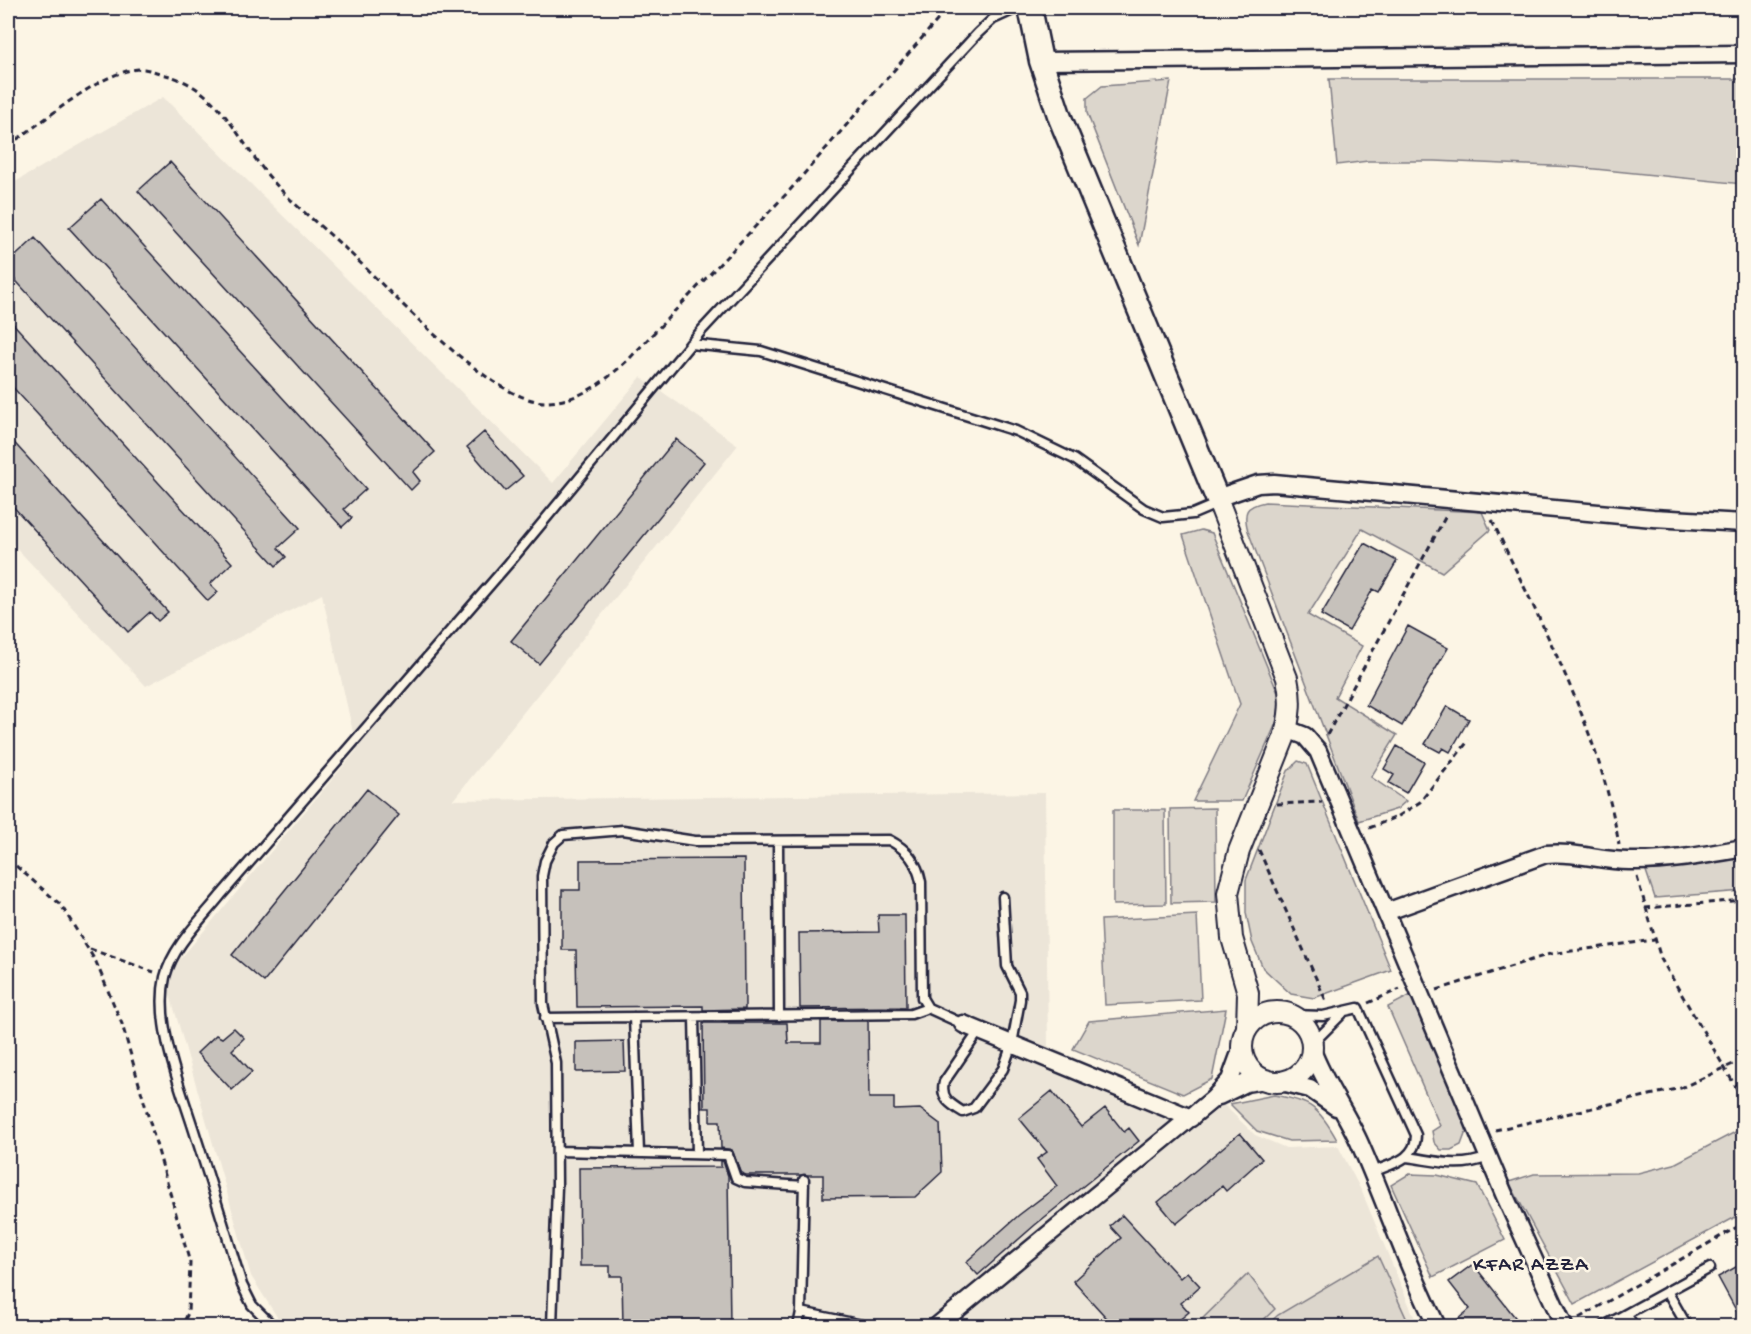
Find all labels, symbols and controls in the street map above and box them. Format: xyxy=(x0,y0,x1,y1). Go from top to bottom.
district label: KFAR AZZA xyxy=(1473,1254,1589,1279)

